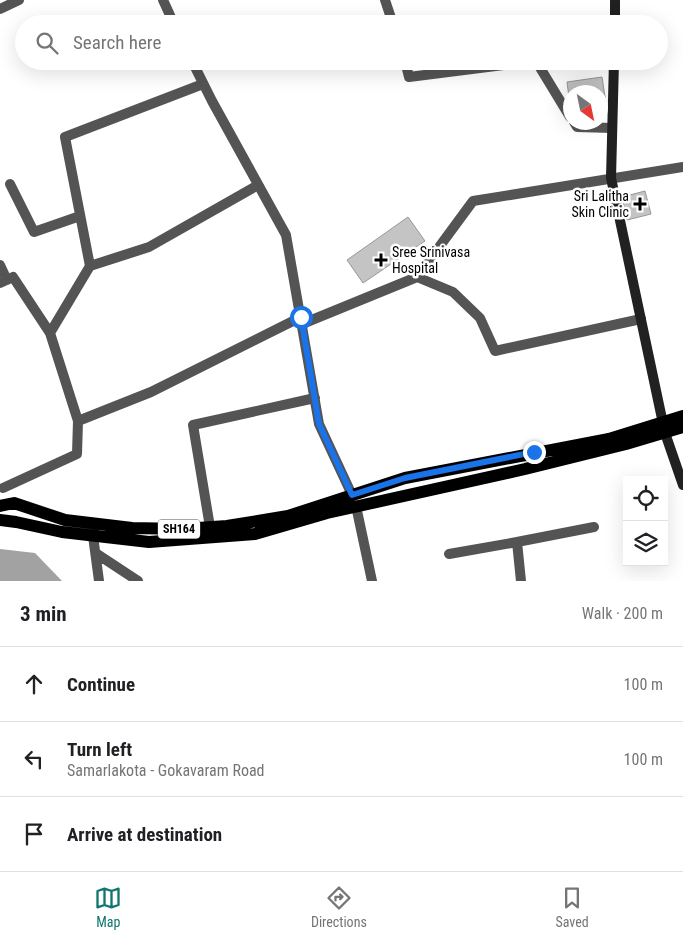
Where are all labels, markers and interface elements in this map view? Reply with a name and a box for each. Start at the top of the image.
search box [15,15,668,70]
icon: search [33,29,61,57]
text: Search here [73,31,161,54]
north arrow [563,85,608,130]
place label: Sri Lalitha Skin Clinic [571,188,629,220]
marker: Sri Lalitha Skin Clinic [633,197,647,211]
place label: Sree Srinivasa Hospital [392,244,470,276]
marker: Sree Srinivasa Hospital [374,253,388,267]
route start [290,306,313,329]
route end [523,441,546,464]
map controls [623,476,668,566]
button: locate [623,476,668,521]
road number: SH164 [158,520,200,538]
button: layers [623,521,668,566]
text: 3 min [20,602,67,626]
text: Walk · 200 m [582,604,663,623]
icon: ahead [20,670,48,698]
text: Continue [67,673,135,696]
text: 100 m [624,675,663,694]
text: Turn left [67,738,132,761]
icon: left [20,745,48,773]
text: 100 m [624,750,663,769]
text: Samarlakota - Gokavaram Road [67,761,265,780]
icon: arrive [20,820,48,848]
text: Arrive at destination [67,823,222,846]
tab: Map [94,884,122,930]
tab: Directions [311,884,367,930]
tab: Saved [555,884,589,930]

